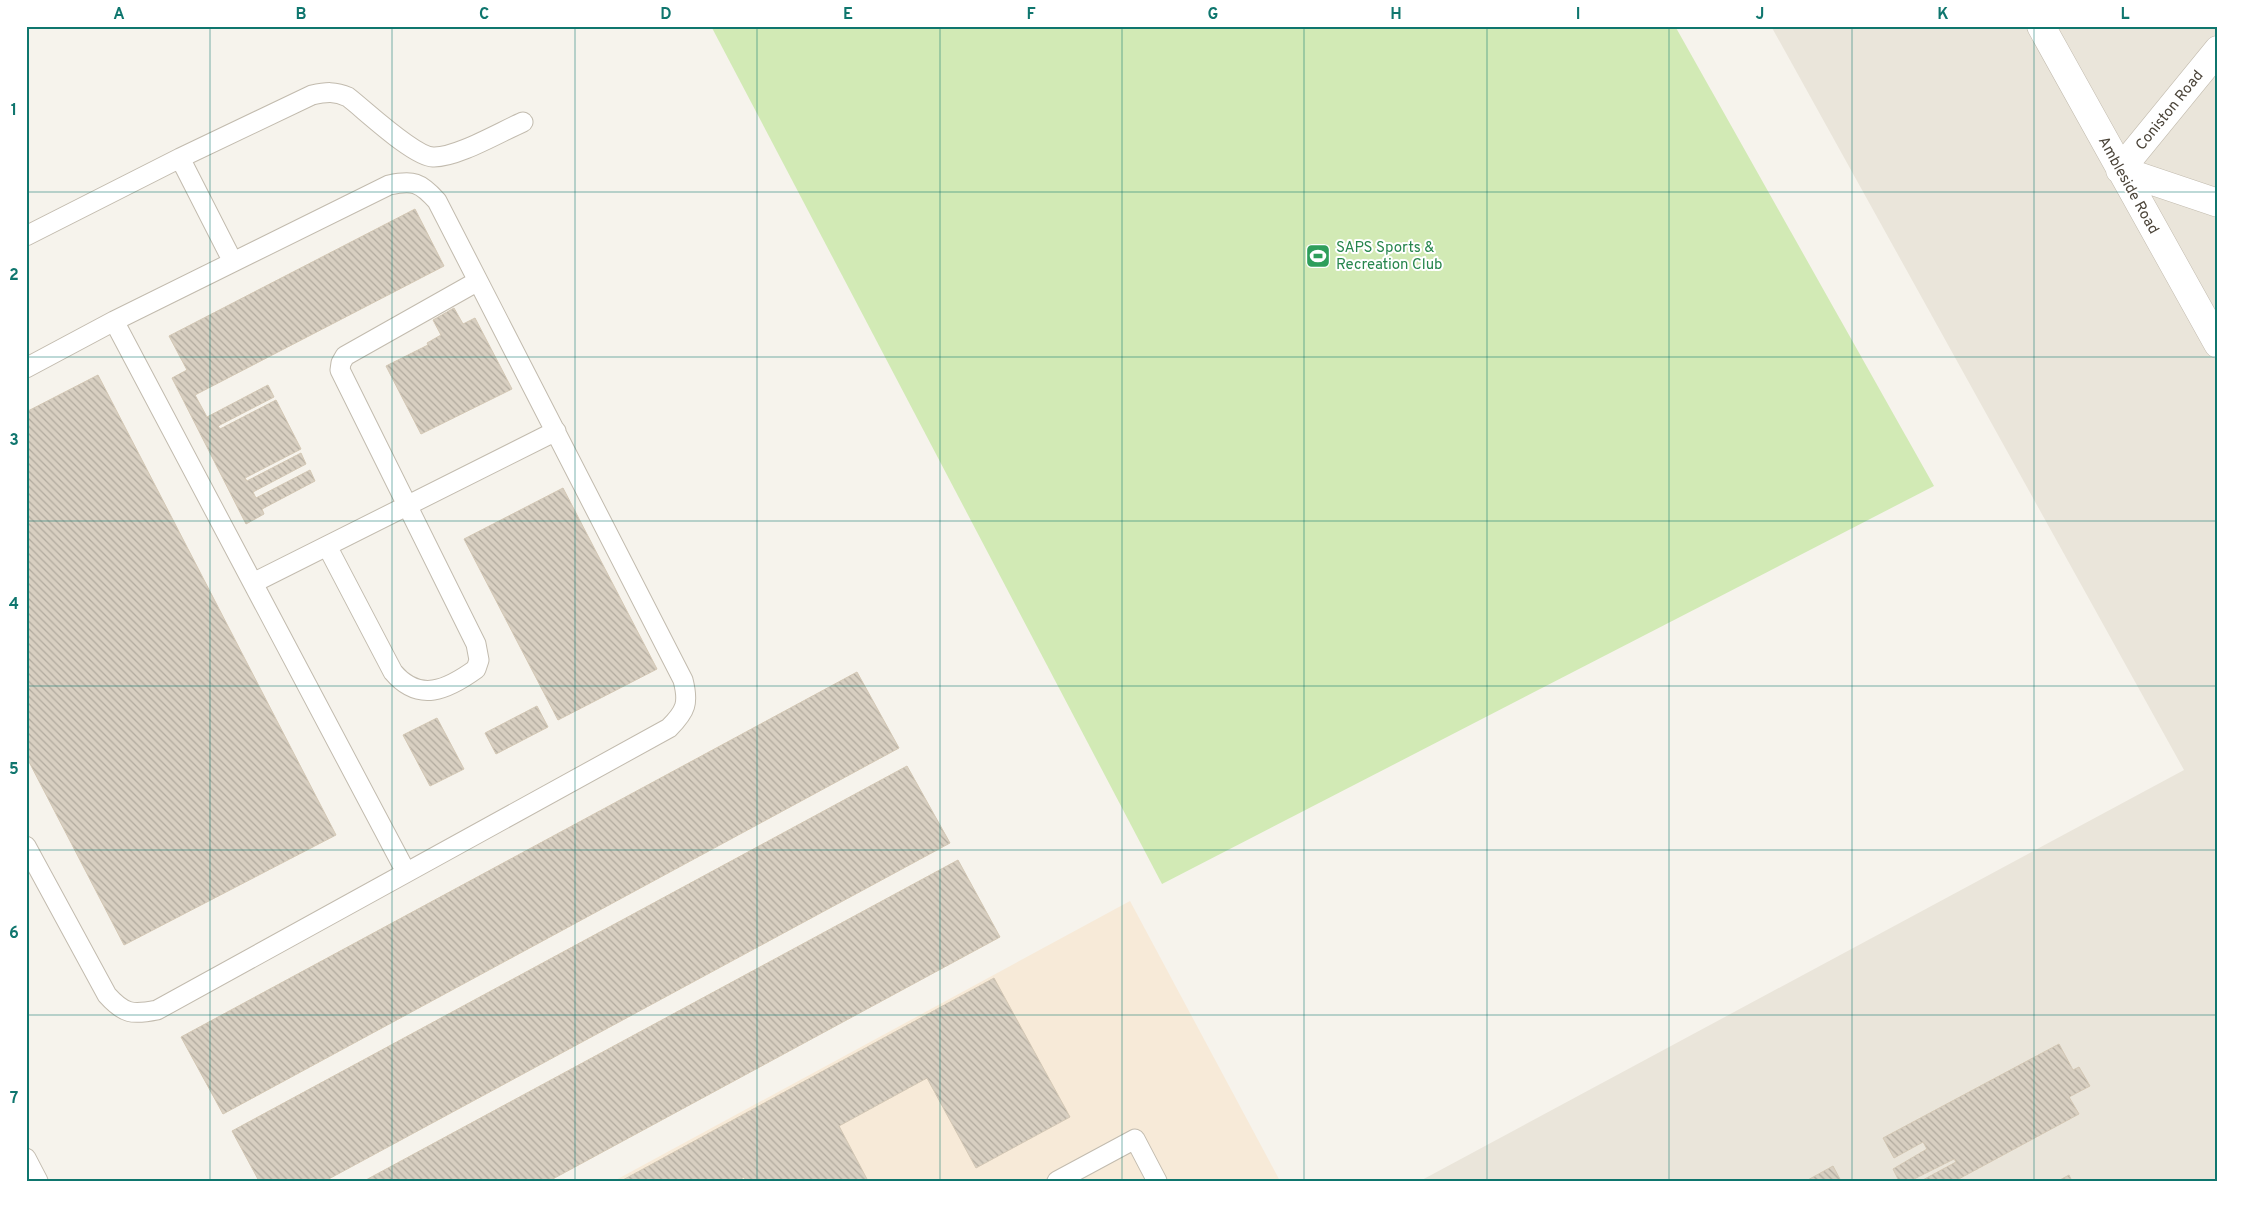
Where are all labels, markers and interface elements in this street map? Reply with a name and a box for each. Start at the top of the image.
text: A [113,5,125,25]
text: B [295,5,307,25]
text: C [479,5,489,25]
text: D [660,5,672,25]
text: E [843,5,853,25]
text: F [1026,5,1036,25]
text: G [1208,5,1218,25]
text: H [1390,5,1402,25]
text: I [1576,5,1580,25]
text: J [1756,5,1764,25]
text: K [1937,5,1949,25]
text: L [2120,5,2130,25]
street label: Coniston Road [2132,67,2208,155]
text: 1 [11,101,17,121]
street label: Ambleside Road [2093,134,2162,238]
place label: SAPS Sports & Recreation Club [1336,239,1443,275]
sports icon: SAPS Sports & Recreation Club [1305,243,1331,269]
text: 2 [9,266,19,286]
text: 3 [9,431,19,451]
text: 4 [9,595,19,615]
text: 5 [9,760,19,780]
text: 6 [9,924,19,944]
text: 7 [10,1089,18,1109]

